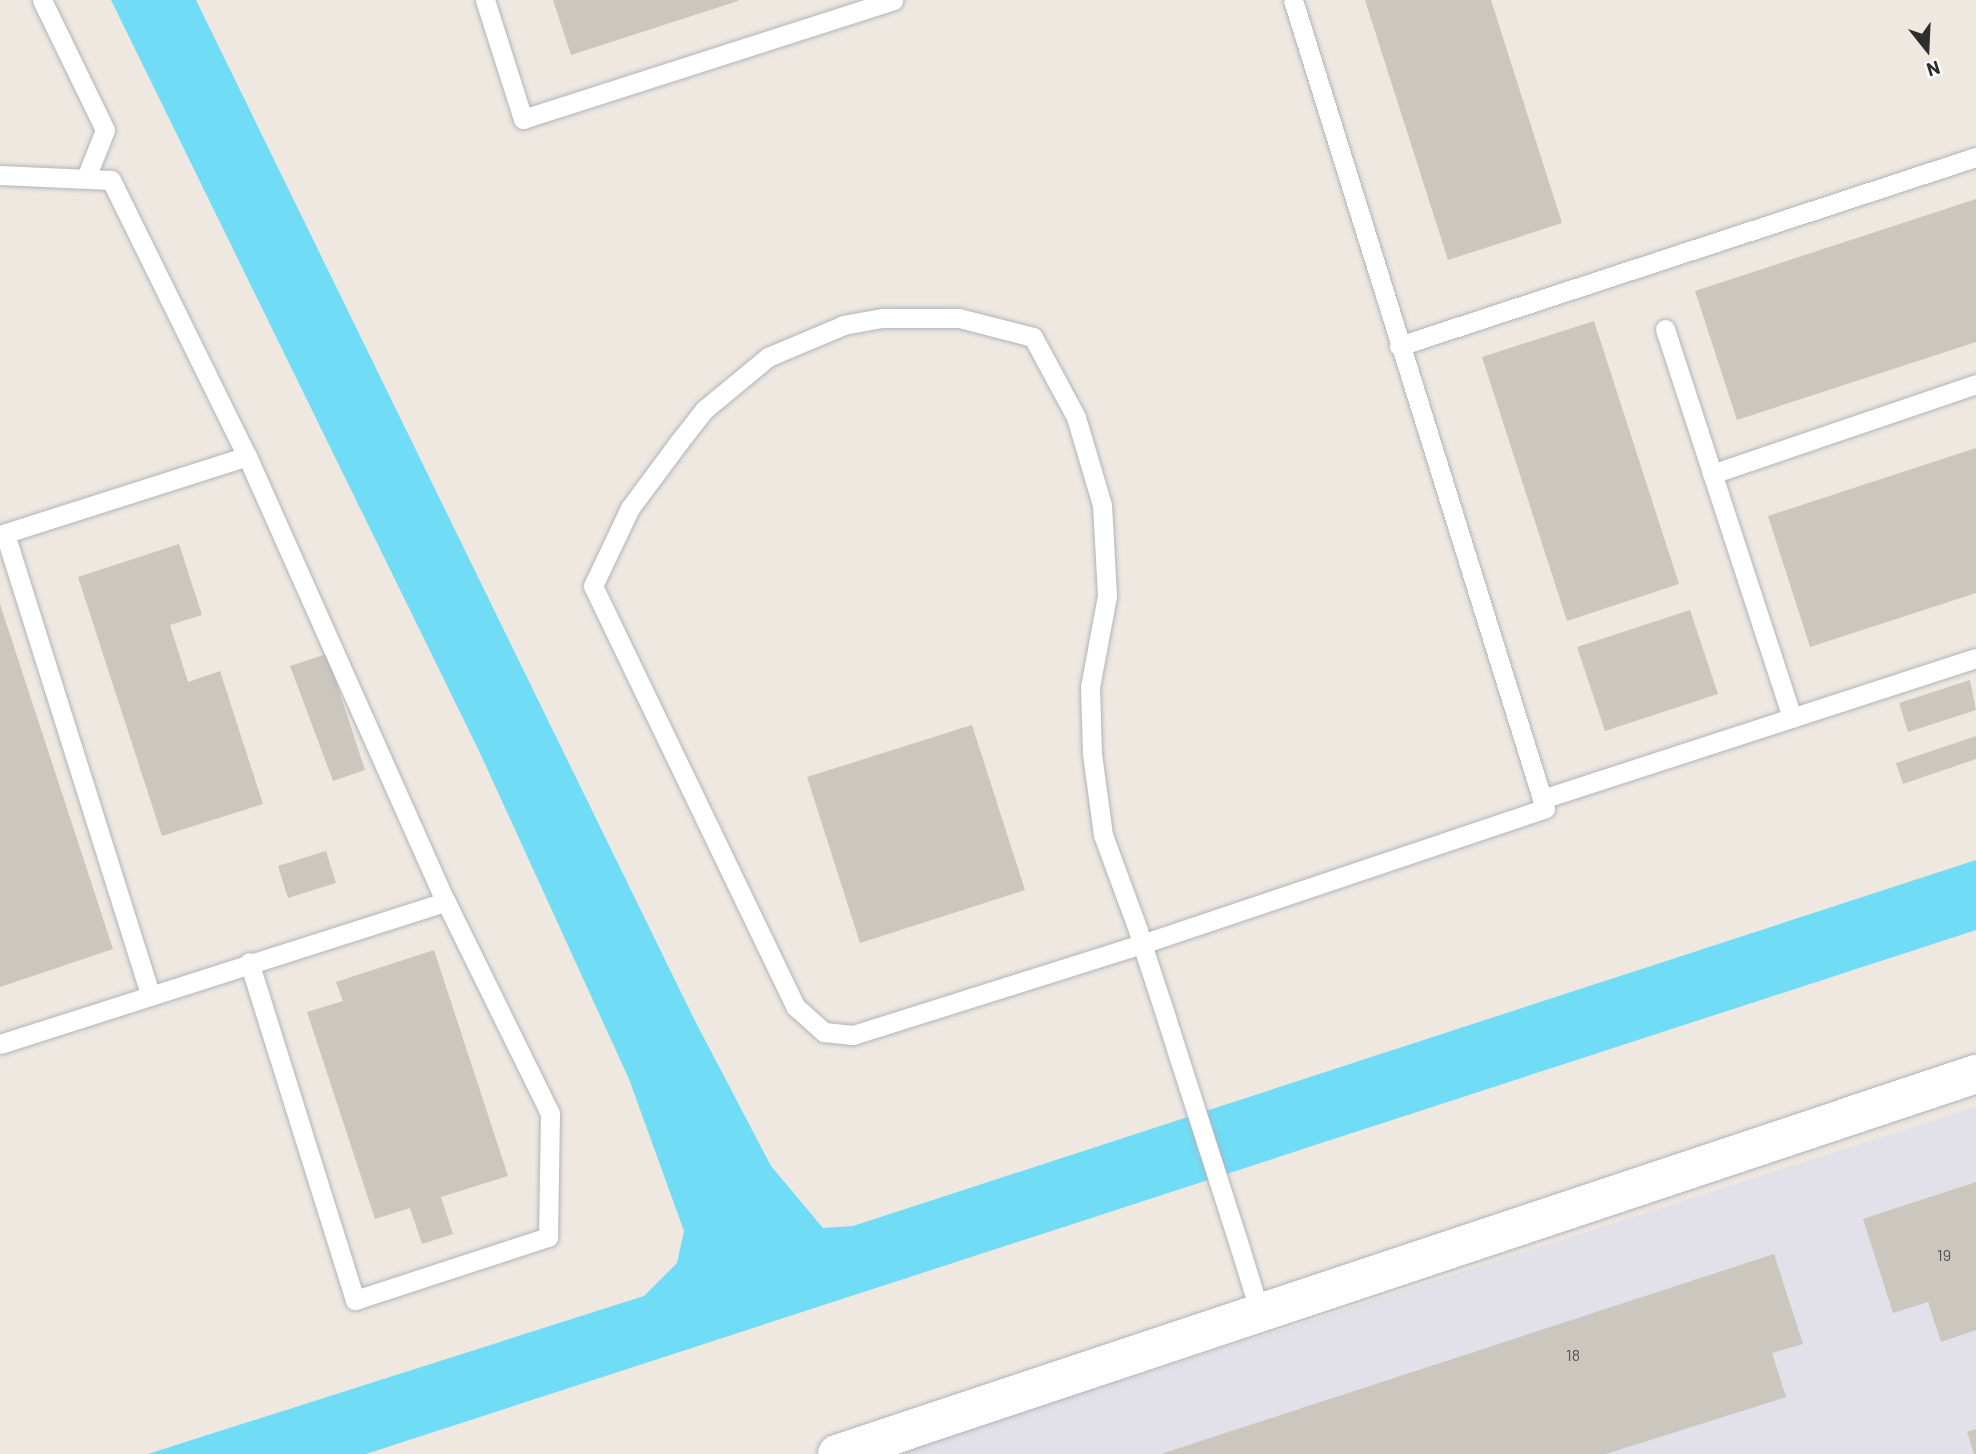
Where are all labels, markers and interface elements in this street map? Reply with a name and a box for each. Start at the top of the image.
north arrow [1892,14,1962,84]
text: N [1924,57,1943,82]
house number: 19 [1937,1245,1951,1265]
house number: 18 [1566,1345,1580,1365]

